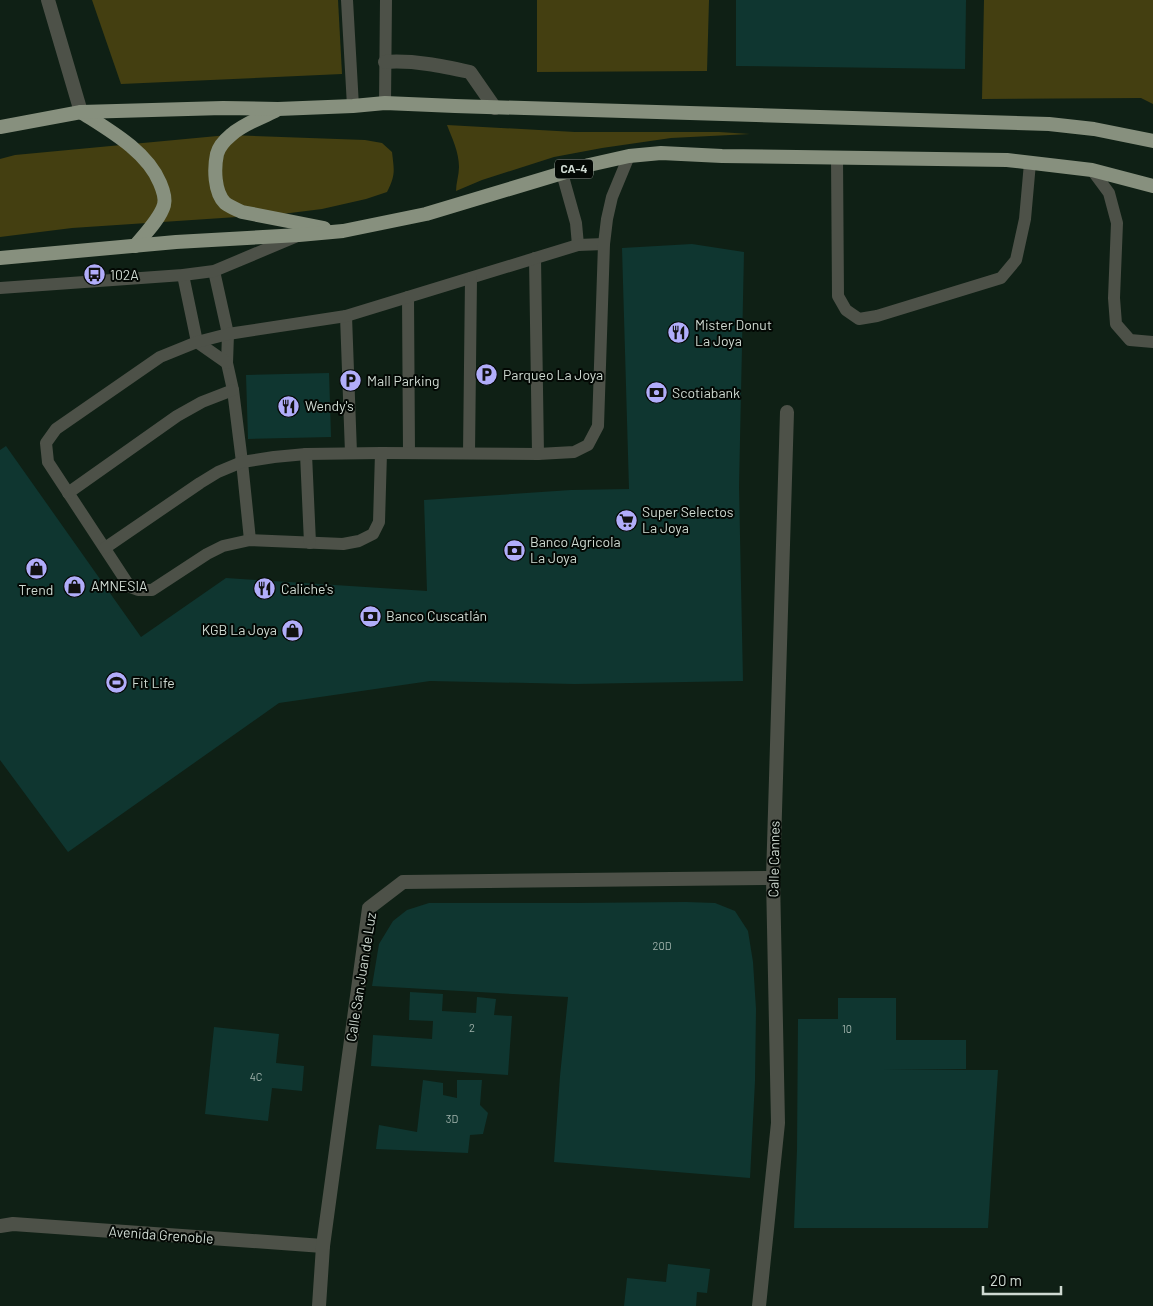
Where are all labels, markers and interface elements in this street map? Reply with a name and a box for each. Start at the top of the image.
road number: CA-4 [555,160,593,178]
bus stop icon: 102A [82,263,106,287]
place label: 102A [110,266,139,283]
place label: Mister Donut La Joya [695,316,772,349]
restaurant icon: Mister Donut La Joya [667,321,691,345]
parking icon: Parqueo La Joya [475,363,499,387]
place label: Parqueo La Joya [503,366,603,383]
parking icon: Mall Parking [339,369,363,393]
place label: Mall Parking [367,372,440,389]
bank icon: Scotiabank [644,381,668,405]
place label: Scotiabank [672,384,740,401]
restaurant icon: Wendy's [277,394,301,418]
place label: Wendy's [305,397,354,414]
place label: Super Selectos La Joya [642,503,734,536]
supermarket icon: Super Selectos La Joya [614,508,638,532]
place label: Banco Agricola La Joya [530,533,621,566]
bank icon: Banco Agricola La Joya [502,538,526,562]
shop icon: Trend [24,556,48,580]
shop icon: AMNESIA [63,574,87,598]
place label: AMNESIA [91,577,148,594]
restaurant icon: Caliche's [253,577,277,601]
place label: Caliche's [281,580,334,597]
place label: Trend [19,581,53,598]
bank icon: Banco Cuscatlán [358,604,382,628]
place label: Banco Cuscatlán [386,607,487,624]
shop icon: KGB La Joya [281,618,305,642]
place label: KGB La Joya [202,621,277,638]
sports icon: Fit Life [104,671,128,695]
place label: Fit Life [132,674,175,691]
street label: Calle Cannes [764,820,783,898]
street label: Calle San Juan de Luz [342,911,379,1043]
house number: 20D [653,939,672,952]
house number: 2 [469,1021,475,1034]
house number: 10 [842,1022,852,1035]
house number: 4C [250,1070,262,1083]
house number: 3D [446,1112,458,1125]
street label: Avenida Grenoble [108,1222,214,1247]
scale bar [983,1264,1060,1296]
text: 20 m [990,1271,1022,1289]

